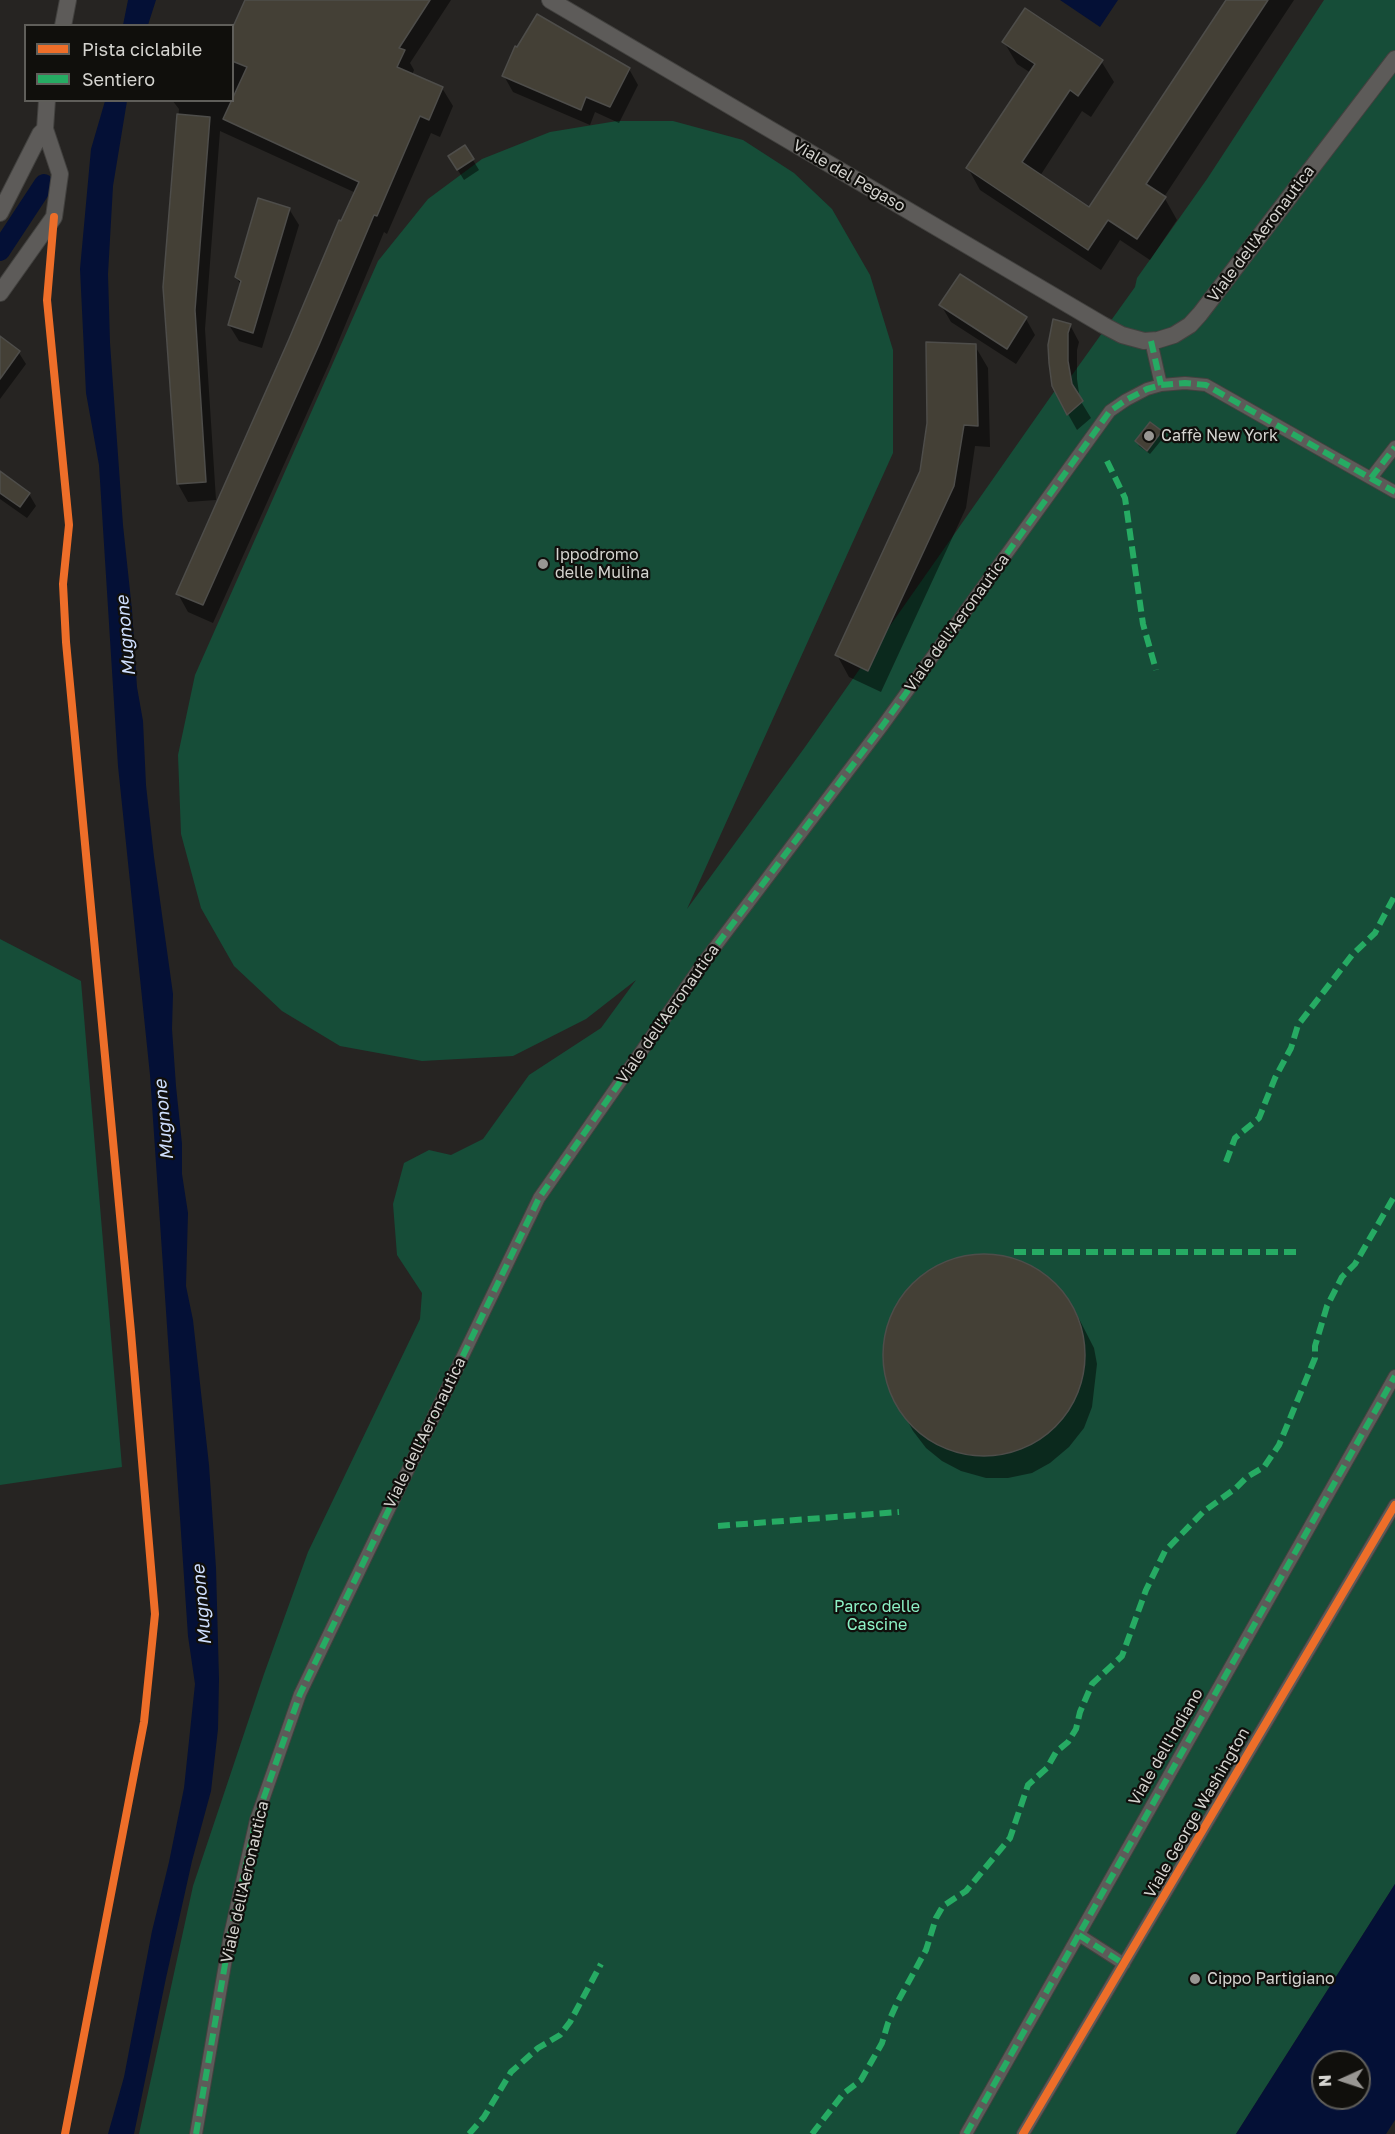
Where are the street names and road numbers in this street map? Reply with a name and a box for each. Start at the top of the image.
street label: Viale del Pegaso [789,136,909,216]
street label: Viale dell'Aeronautica [1203,162,1319,306]
street label: Viale dell'Aeronautica [901,550,1013,696]
street label: Viale dell'Aeronautica [613,941,723,1087]
street label: Viale dell'Aeronautica [380,1354,470,1512]
street label: Viale dell'Indiano [1125,1685,1207,1809]
street label: Viale George Washington [1140,1724,1254,1902]
street label: Viale dell'Aeronautica [217,1799,273,1965]

